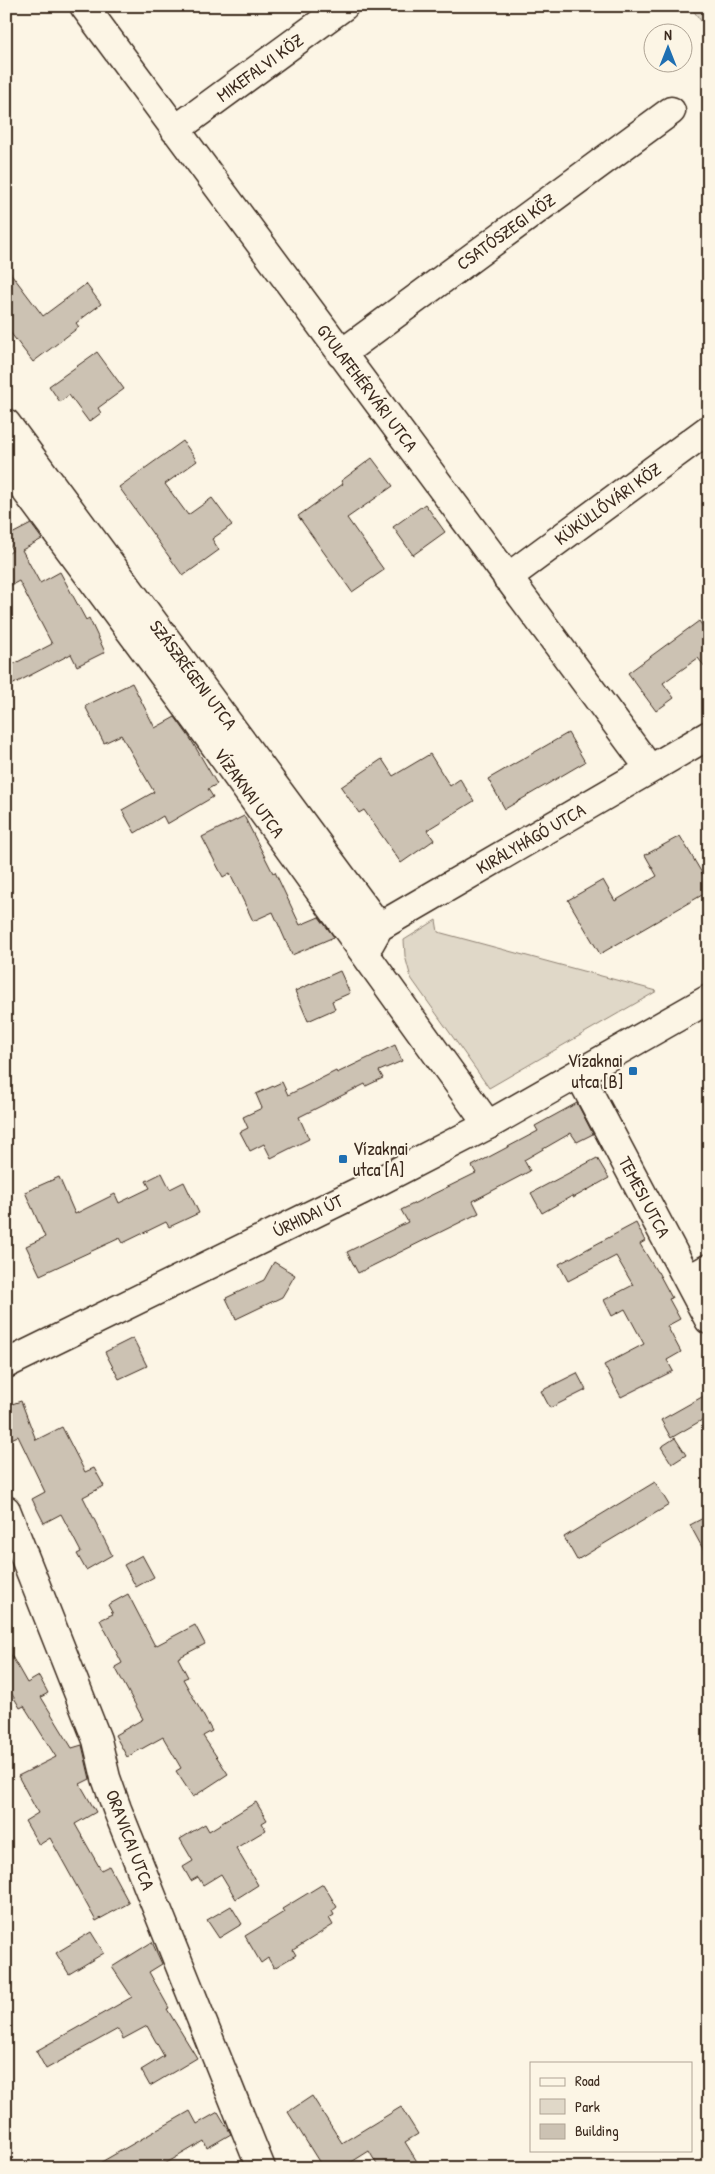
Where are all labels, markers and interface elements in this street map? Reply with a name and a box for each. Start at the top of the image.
north arrow [642,22,692,72]
text: N [664,25,672,44]
street label: MIKEFALVI KÖZ [211,28,308,108]
street label: CSATÓSZEGI KÖZ [451,187,560,276]
street label: GYULAFEHÉRVÁRI UTCA [311,319,424,457]
street label: KÜKÜLLŐVÁRI KÖZ [549,456,666,551]
street label: SZÁSZRÉGENI UTCA [144,615,243,735]
street label: VÍZAKNAI UTCA [208,743,291,843]
street label: KIRÁLYHÁGÓ UTCA [472,797,590,880]
place label: Vízaknai utca [B] [567,1048,623,1094]
marker: Vízaknai utca [B] [627,1065,639,1077]
place label: Vízaknai utca [A] [353,1136,409,1182]
street label: TEMESI UTCA [613,1152,676,1242]
marker: Vízaknai utca [A] [337,1153,349,1165]
street label: ÚRHIDAI ÚT [269,1188,347,1243]
street label: ORAVICAI UTCA [100,1786,161,1894]
legend [530,2062,692,2152]
text: Road [575,2070,600,2091]
text: Park [575,2096,600,2117]
text: Building [575,2120,619,2141]

